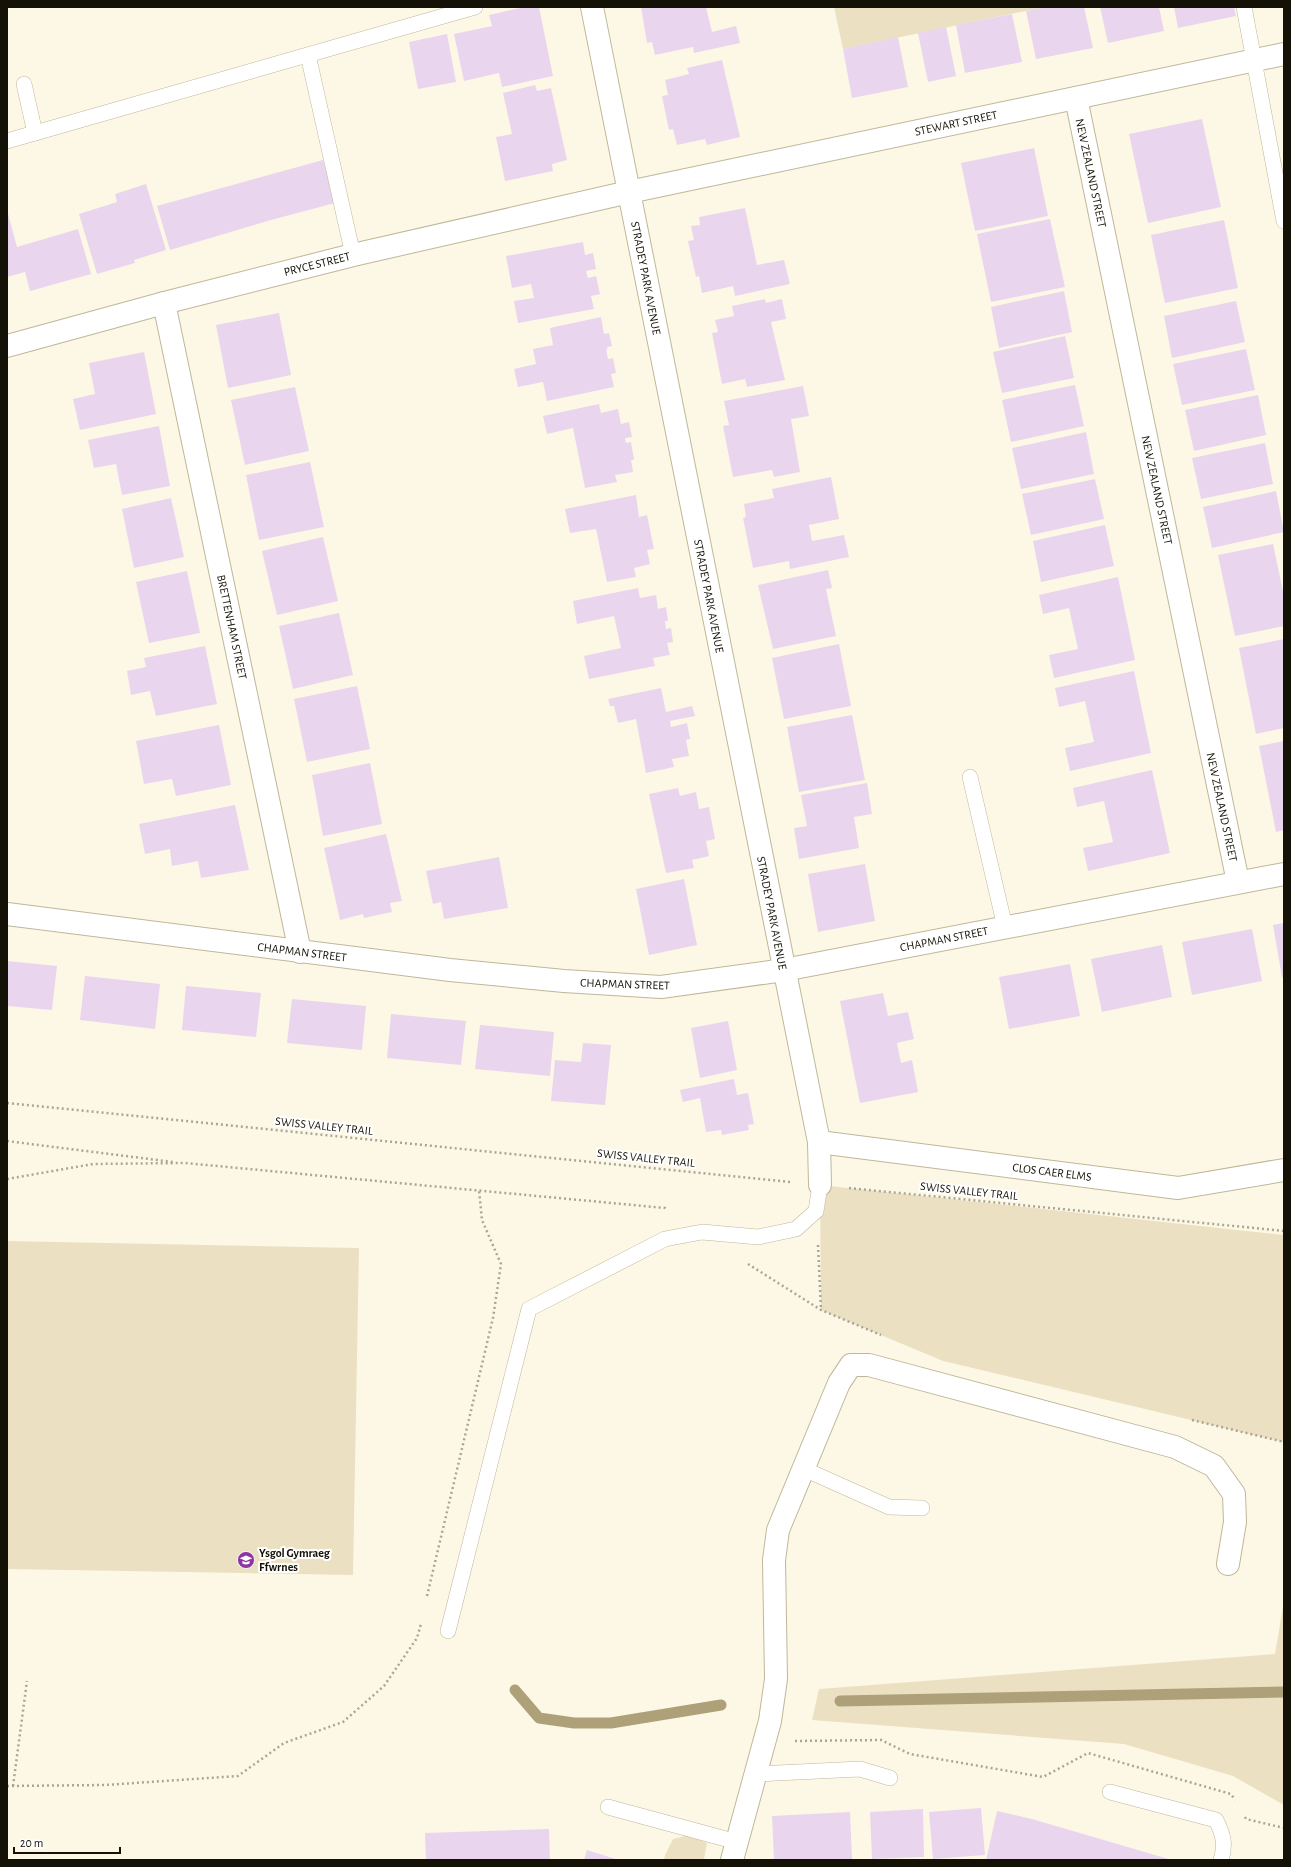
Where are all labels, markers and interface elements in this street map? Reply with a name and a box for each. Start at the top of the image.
street label: STEWART STREET [914,108,998,138]
street label: NEW ZEALAND STREET [1074,117,1108,229]
street label: STRADEY PARK AVENUE [629,220,663,336]
street label: PRYCE STREET [283,250,352,278]
street label: NEW ZEALAND STREET [1140,434,1174,546]
street label: STRADEY PARK AVENUE [692,538,726,654]
street label: BRETTENHAM STREET [215,574,249,681]
street label: NEW ZEALAND STREET [1205,751,1239,863]
street label: STRADEY PARK AVENUE [755,855,789,971]
street label: CHAPMAN STREET [899,925,989,953]
street label: CHAPMAN STREET [257,941,347,963]
street label: CHAPMAN STREET [580,976,670,992]
street label: SWISS VALLEY TRAIL [275,1115,373,1137]
street label: SWISS VALLEY TRAIL [597,1147,695,1169]
street label: CLOS CAER ELMS [1012,1161,1093,1183]
street label: SWISS VALLEY TRAIL [920,1180,1018,1202]
place label: Ysgol Gymraeg Ffwrnes [259,1547,331,1573]
school or university icon: Ysgol Gymraeg Ffwrnes [236,1550,256,1570]
scale bar [14,1829,120,1855]
text: 20 m [20,1837,43,1849]

